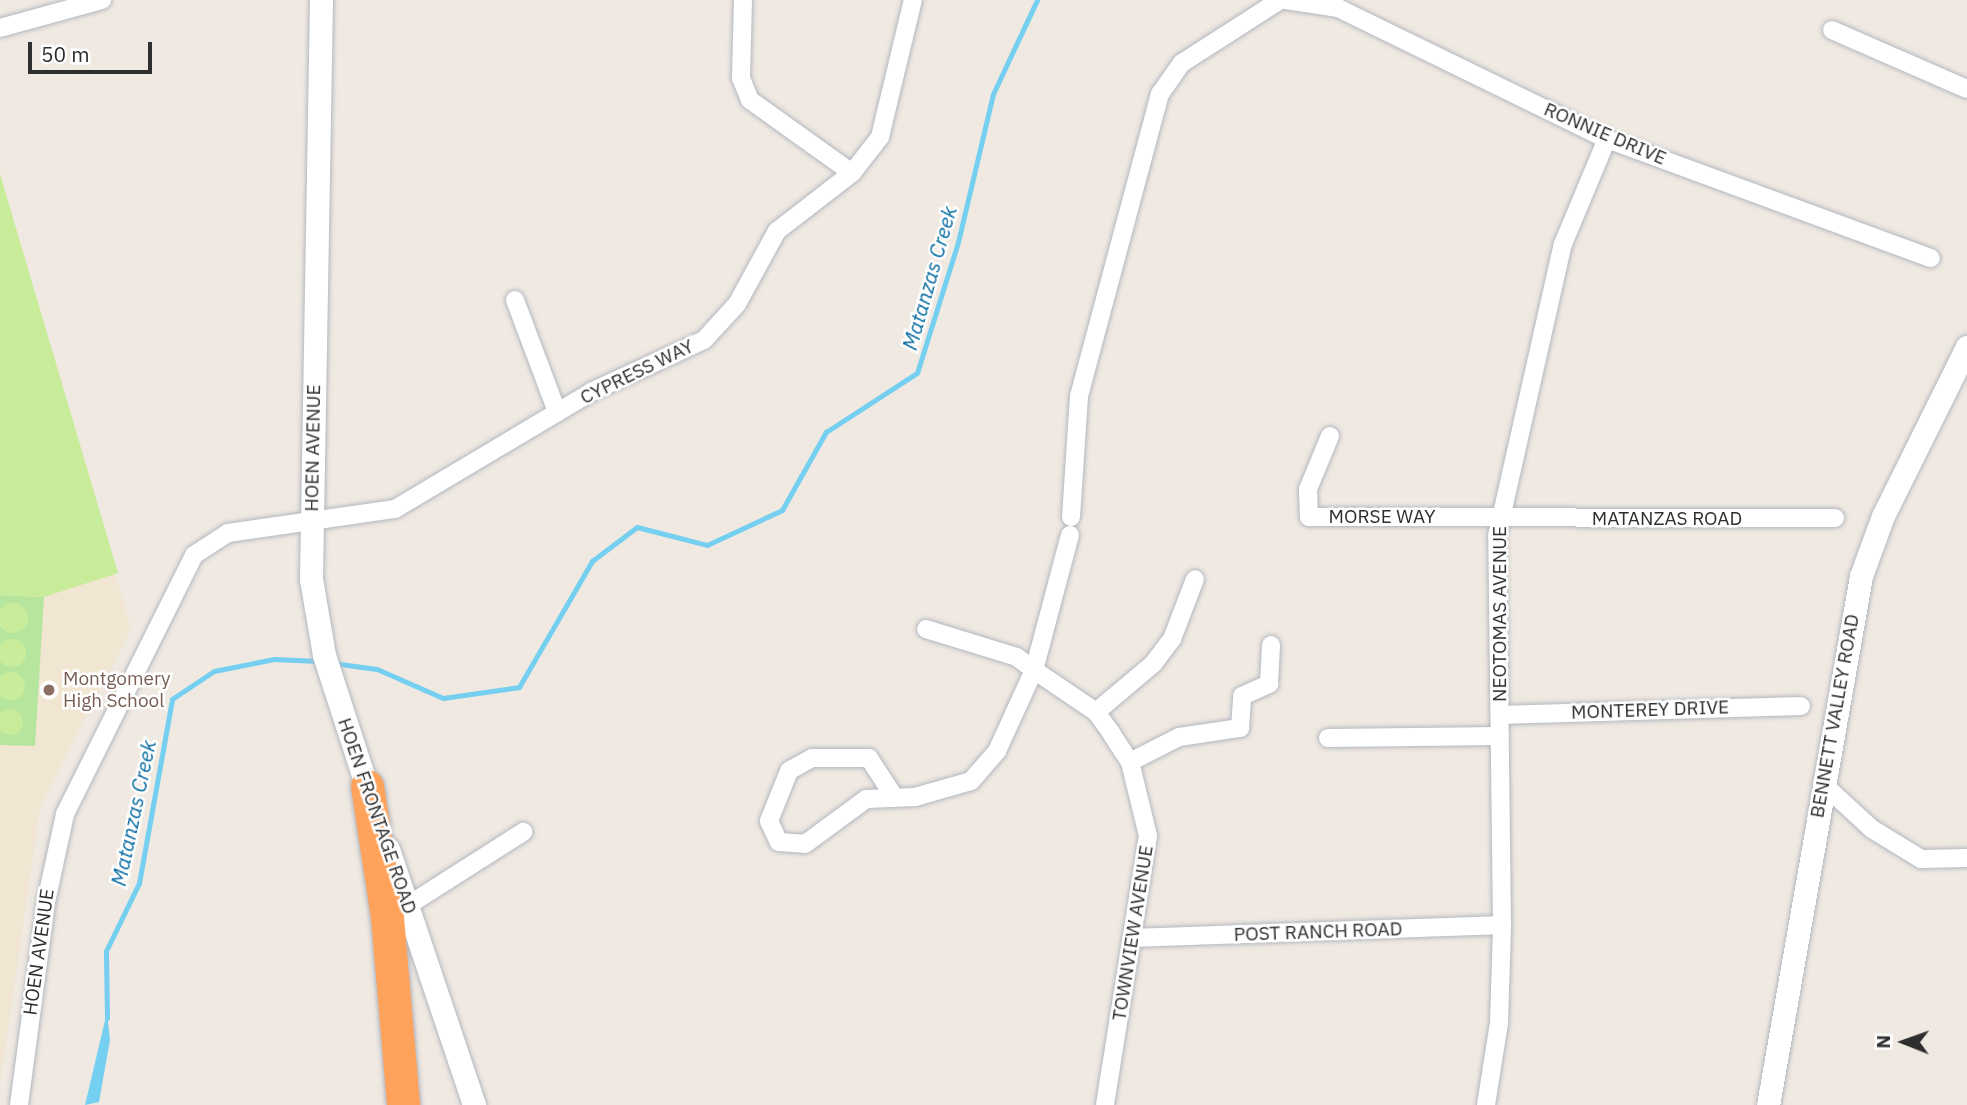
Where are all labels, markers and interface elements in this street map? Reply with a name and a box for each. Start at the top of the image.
scale bar [32,28,156,72]
text: 50 m [41,40,90,68]
street label: RONNIE DRIVE [1540,98,1670,170]
water label: Matanzas Creek [896,203,962,353]
street label: CYPRESS WAY [577,335,697,409]
street label: HOEN AVENUE [300,384,326,512]
street label: MORSE WAY [1329,506,1435,528]
street label: MATANZAS ROAD [1592,508,1742,530]
street label: NEOTOMAS AVENUE [1489,526,1511,702]
street label: BENNETT VALLEY ROAD [1806,612,1864,820]
place label: Montgomery High School [63,668,171,712]
marker: Montgomery High School [41,682,57,698]
street label: MONTEREY DRIVE [1571,696,1729,724]
street label: HOEN FRONTAGE ROAD [333,715,421,917]
water label: Matanzas Creek [105,738,161,888]
street label: TOWNVIEW AVENUE [1108,844,1158,1022]
street label: HOEN AVENUE [19,887,59,1017]
street label: POST RANCH ROAD [1233,918,1403,946]
north arrow [1869,1007,1939,1077]
text: N [1871,1035,1895,1049]

